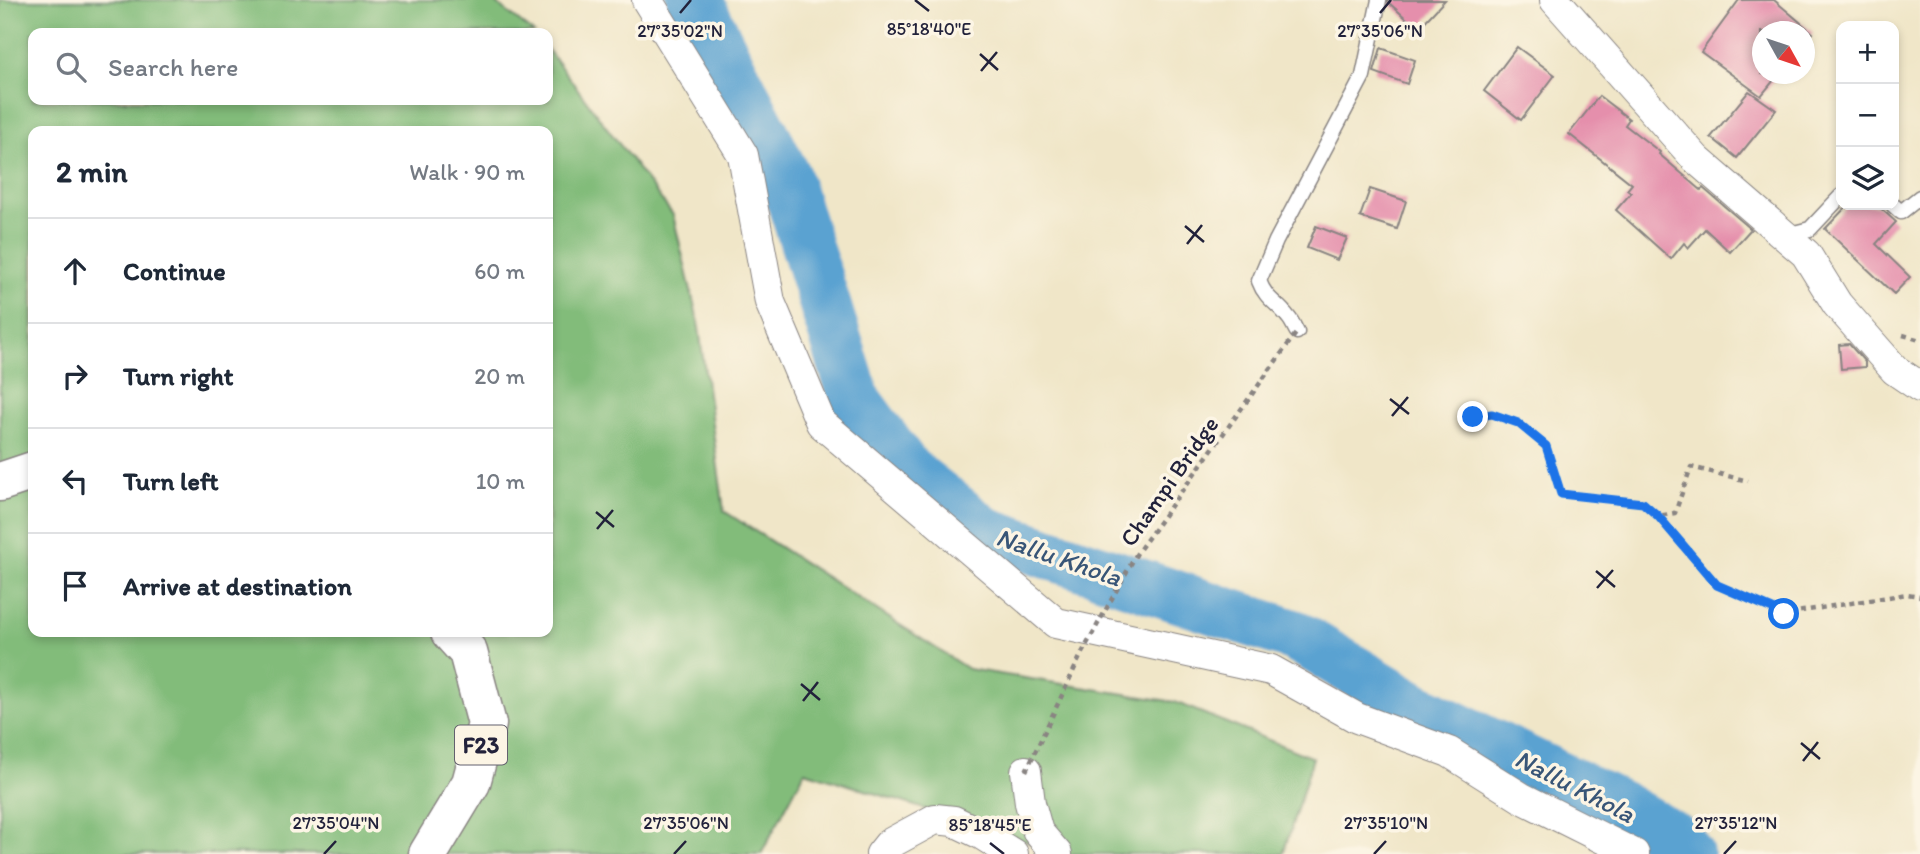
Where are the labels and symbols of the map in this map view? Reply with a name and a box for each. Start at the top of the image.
text: 85°18'40"E [887,18,971,40]
text: 27°35'02"N [637,20,723,42]
text: 27°35'06"N [1337,20,1423,42]
north arrow [1752,21,1815,84]
route end [1457,401,1488,432]
street label: Champi Bridge [1113,410,1225,552]
water label: Nallu Khola [992,521,1126,593]
route start [1768,598,1799,629]
road number: F23 [455,726,507,764]
water label: Nallu Khola [1510,742,1641,830]
text: 27°35'04"N [293,812,379,834]
text: 27°35'06"N [643,812,729,834]
text: 27°35'10"N [1344,812,1428,834]
text: 27°35'12"N [1695,812,1777,834]
text: 85°18'45"E [949,814,1032,836]

